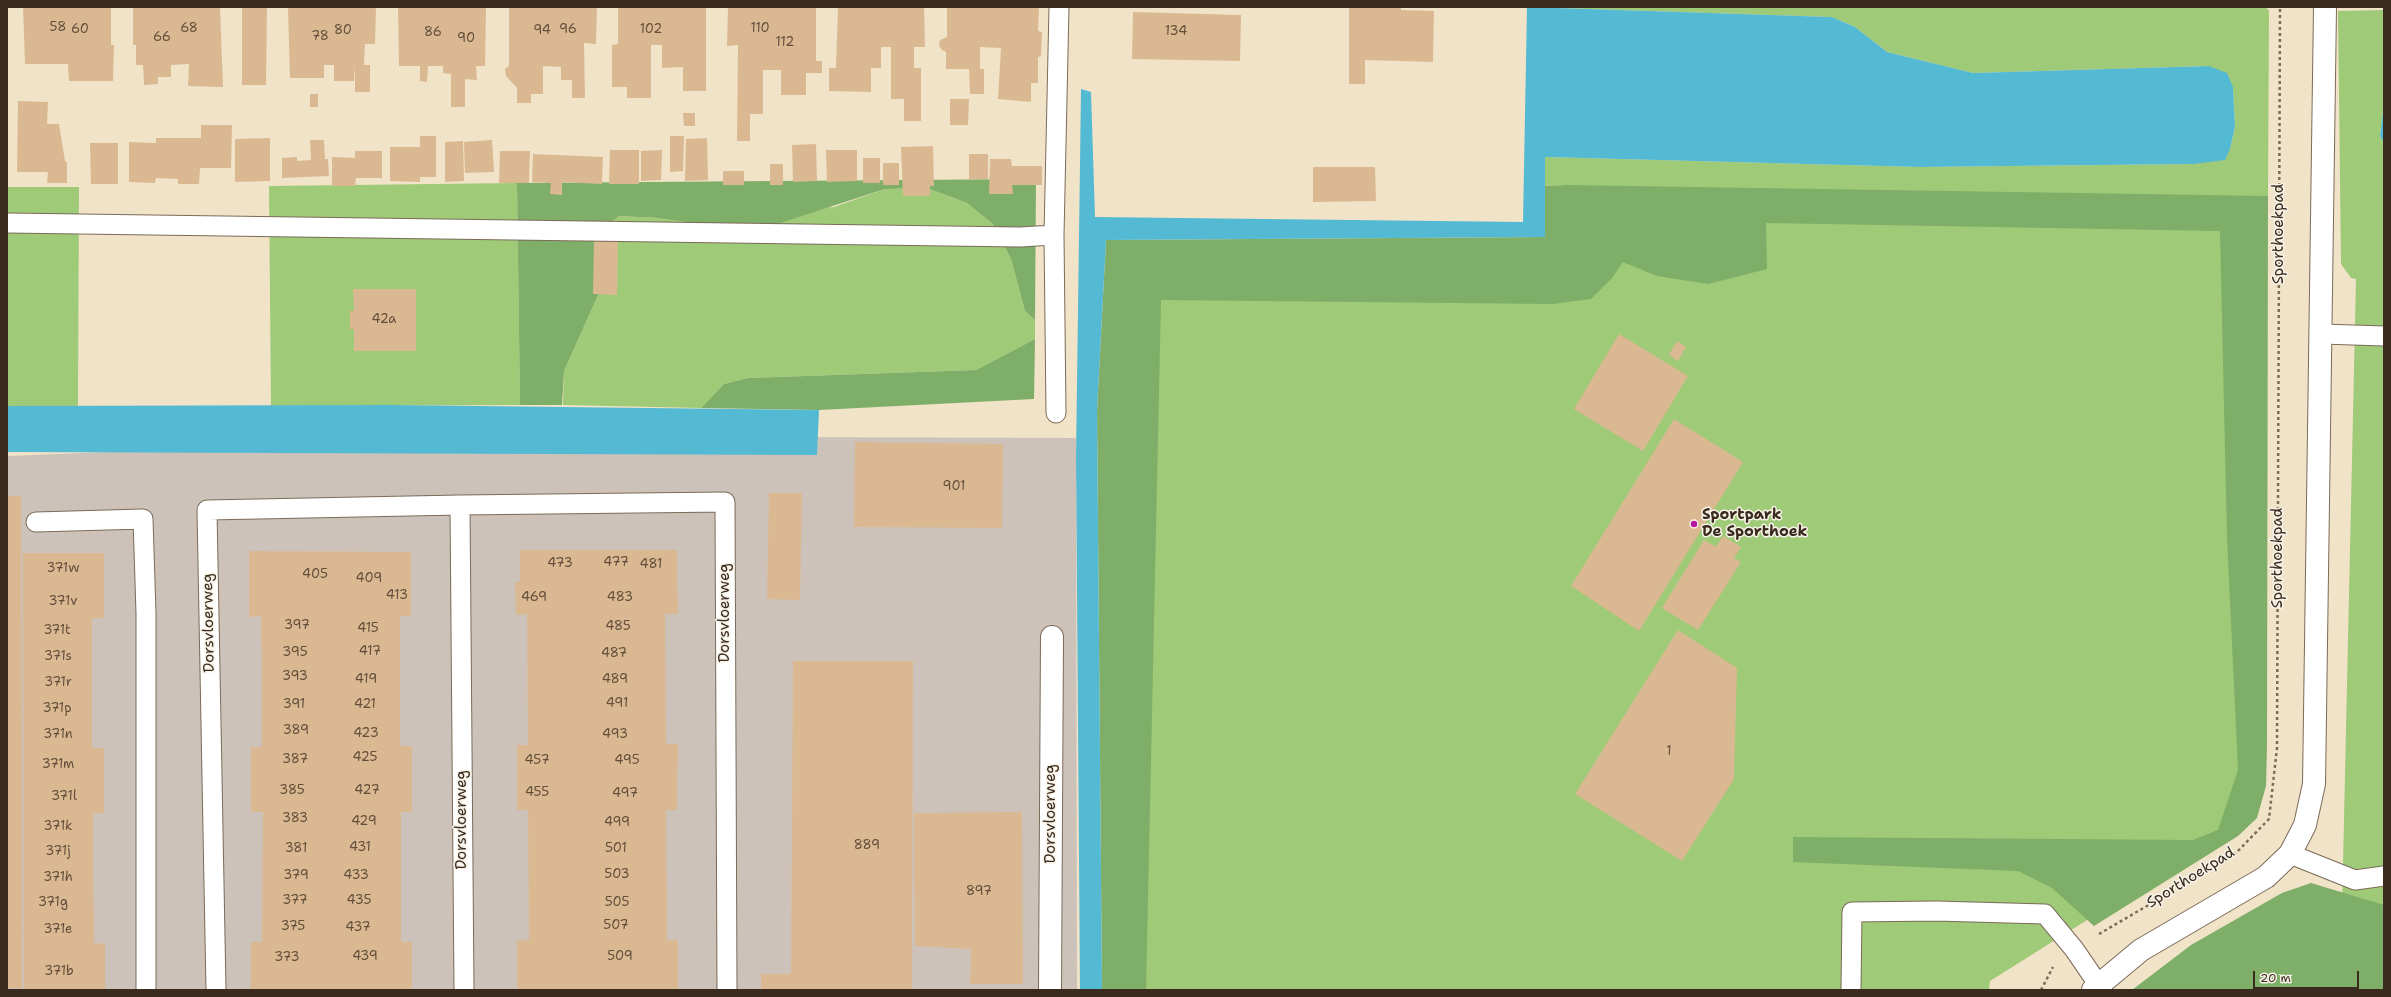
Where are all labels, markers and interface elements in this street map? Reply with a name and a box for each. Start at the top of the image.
house number: 58 [50,20,66,36]
house number: 68 [180,21,198,37]
house number: 110 [750,21,770,37]
house number: 60 [71,22,89,38]
house number: 96 [559,22,577,38]
house number: 102 [640,22,662,38]
house number: 80 [334,23,352,39]
house number: 94 [533,23,551,39]
house number: 134 [1165,24,1187,40]
house number: 86 [424,25,442,41]
house number: 78 [311,29,329,45]
house number: 66 [153,30,171,46]
house number: 90 [457,31,475,47]
house number: 112 [776,35,794,51]
street label: Sporthoekpad [2270,184,2288,284]
house number: 42a [372,312,396,328]
house number: 901 [942,479,966,495]
place label: Sportpark De Sporthoek [1702,506,1807,541]
street label: Sporthoekpad [2269,508,2287,608]
marker: Sportpark De Sporthoek [1689,519,1699,529]
house number: 477 [603,555,629,571]
house number: 473 [547,556,573,572]
house number: 481 [640,557,662,573]
house number: 371w [46,561,80,577]
street label: Dorsvloerweg [716,563,734,663]
house number: 405 [302,567,328,583]
house number: 409 [356,571,382,587]
street label: Dorsvloerweg [199,573,219,673]
house number: 413 [386,588,408,604]
house number: 469 [521,590,547,606]
house number: 483 [607,590,633,606]
house number: 371v [48,594,78,610]
house number: 397 [284,618,310,634]
house number: 485 [605,619,631,635]
house number: 415 [357,621,379,637]
house number: 371t [43,623,71,639]
house number: 417 [359,644,381,660]
house number: 395 [282,645,308,661]
house number: 487 [601,646,627,662]
house number: 371s [44,649,72,665]
house number: 393 [282,669,308,685]
house number: 419 [355,672,377,688]
house number: 489 [602,672,628,688]
house number: 371r [44,675,72,691]
house number: 491 [606,696,628,712]
house number: 391 [283,697,305,713]
house number: 421 [354,697,376,713]
house number: 371p [42,701,72,717]
house number: 389 [283,723,309,739]
house number: 423 [353,726,379,742]
house number: 371n [43,727,73,743]
house number: 493 [602,727,628,743]
house number: 1 [1666,744,1672,760]
house number: 425 [353,750,377,766]
house number: 387 [282,752,308,768]
house number: 457 [524,753,550,769]
house number: 495 [614,753,640,769]
house number: 371m [42,757,74,773]
street label: Dorsvloerweg [1042,764,1060,864]
street label: Dorsvloerweg [453,770,471,870]
house number: 385 [279,783,305,799]
house number: 427 [354,783,380,799]
house number: 455 [525,785,549,801]
house number: 497 [612,786,638,802]
house number: 371l [51,789,77,805]
house number: 383 [282,811,308,827]
house number: 429 [351,814,377,830]
house number: 499 [604,815,630,831]
house number: 371k [44,819,72,835]
house number: 889 [854,838,880,854]
house number: 431 [349,840,371,856]
house number: 381 [285,841,307,857]
house number: 501 [605,841,627,857]
house number: 371j [45,844,71,860]
street label: Sporthoekpad [2144,844,2238,912]
house number: 503 [604,867,630,883]
house number: 379 [283,868,309,884]
house number: 433 [343,868,369,884]
house number: 371h [43,870,73,886]
house number: 897 [966,884,992,900]
house number: 377 [282,893,308,909]
house number: 435 [347,893,371,909]
house number: 371g [38,895,68,911]
house number: 505 [605,895,629,911]
house number: 507 [603,918,629,934]
house number: 375 [281,919,305,935]
house number: 437 [345,920,371,936]
house number: 371e [44,922,72,938]
house number: 439 [352,949,378,965]
house number: 509 [607,949,633,965]
house number: 373 [274,950,300,966]
scale bar [2255,963,2361,989]
house number: 371b [44,964,74,980]
text: 20 m [2260,970,2291,986]

